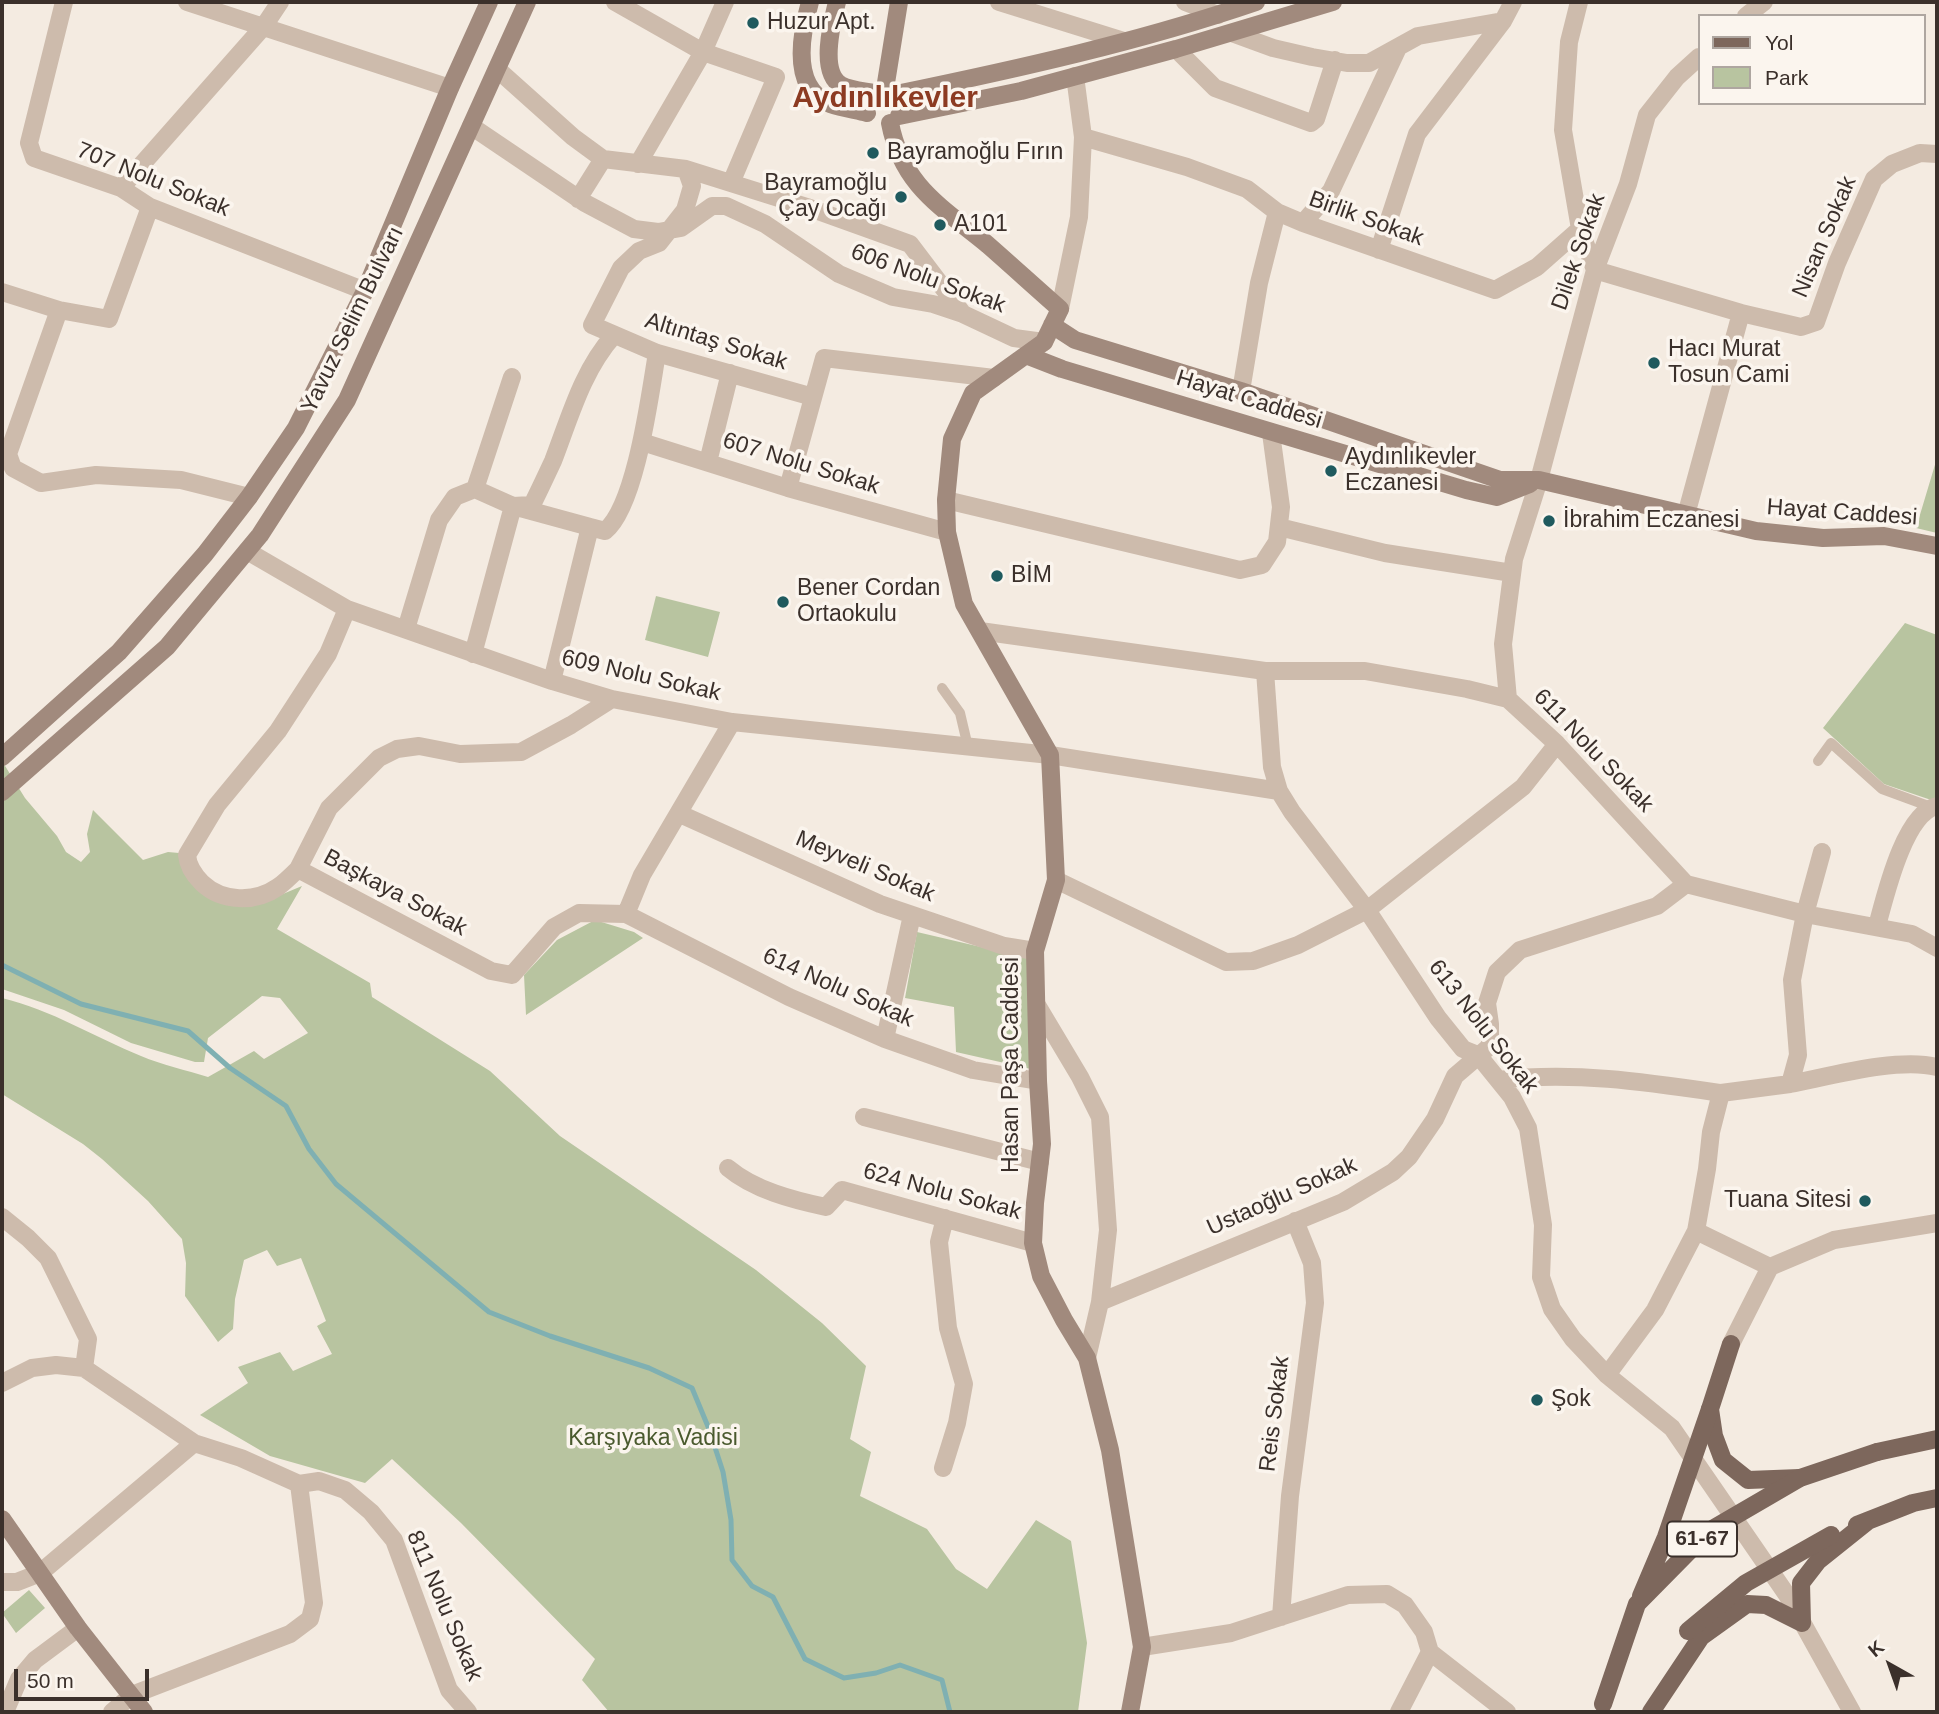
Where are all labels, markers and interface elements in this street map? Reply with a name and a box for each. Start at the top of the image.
place label: Huzur Apt. [767,9,876,37]
legend [1698,14,1925,105]
marker: Huzur Apt. [745,15,761,31]
text: Yol [1765,31,1793,54]
text: Park [1765,66,1808,89]
district label: Aydınlıkevler [792,81,978,117]
street label: 707 Nolu Sokak [73,137,233,223]
place label: Bayramoğlu Fırın [887,139,1063,167]
marker: Bayramoğlu Fırın [865,145,881,161]
place label: Bayramoğlu Çay Ocağı [764,170,887,224]
street label: Nisan Sokak [1787,172,1863,302]
street label: Birlik Sokak [1305,185,1427,253]
marker: Bayramoğlu Çay Ocağı [893,189,909,205]
street label: Dilek Sokak [1546,190,1612,314]
place label: A101 [954,211,1008,239]
marker: A101 [932,217,948,233]
street label: Yavuz Selim Bulvarı [296,222,410,418]
street label: 606 Nolu Sokak [847,238,1009,320]
street label: Altıntaş Sokak [642,307,790,377]
place label: Hacı Murat Tosun Cami [1668,336,1789,390]
marker: Hacı Murat Tosun Cami [1646,355,1662,371]
street label: Hayat Caddesi [1173,365,1325,435]
street label: 607 Nolu Sokak [719,427,883,501]
place label: Aydınlıkevler Eczanesi [1345,444,1476,498]
marker: Aydınlıkevler Eczanesi [1323,463,1339,479]
street label: Hayat Caddesi [1766,494,1918,532]
place label: İbrahim Eczanesi [1563,507,1739,535]
marker: İbrahim Eczanesi [1541,513,1557,529]
place label: BİM [1011,562,1052,590]
marker: BİM [989,568,1005,584]
place label: Bener Cordan Ortaokulu [797,575,940,629]
marker: Bener Cordan Ortaokulu [775,594,791,610]
street label: 609 Nolu Sokak [559,644,723,708]
street label: 611 Nolu Sokak [1527,684,1659,818]
street label: Meyveli Sokak [791,825,939,909]
street label: Başkaya Sokak [319,844,471,942]
street label: 614 Nolu Sokak [758,942,918,1034]
street label: 613 Nolu Sokak [1422,955,1544,1099]
street label: Hasan Paşa Caddesi [998,957,1026,1173]
street label: Ustaoğlu Sokak [1203,1152,1361,1242]
street label: 624 Nolu Sokak [860,1158,1024,1226]
place label: Tuana Sitesi [1724,1187,1851,1215]
marker: Tuana Sitesi [1857,1193,1873,1209]
street label: Reis Sokak [1254,1355,1296,1473]
place label: Şok [1551,1386,1591,1414]
marker: Şok [1529,1392,1545,1408]
park label: Karşıyaka Vadisi [568,1425,738,1453]
road number: 61-67 [1667,1522,1737,1556]
street label: 811 Nolu Sokak [400,1527,488,1685]
north arrow [1855,1630,1925,1700]
text: K [1864,1636,1888,1661]
scale bar [18,1654,152,1698]
text: 50 m [27,1669,74,1692]

